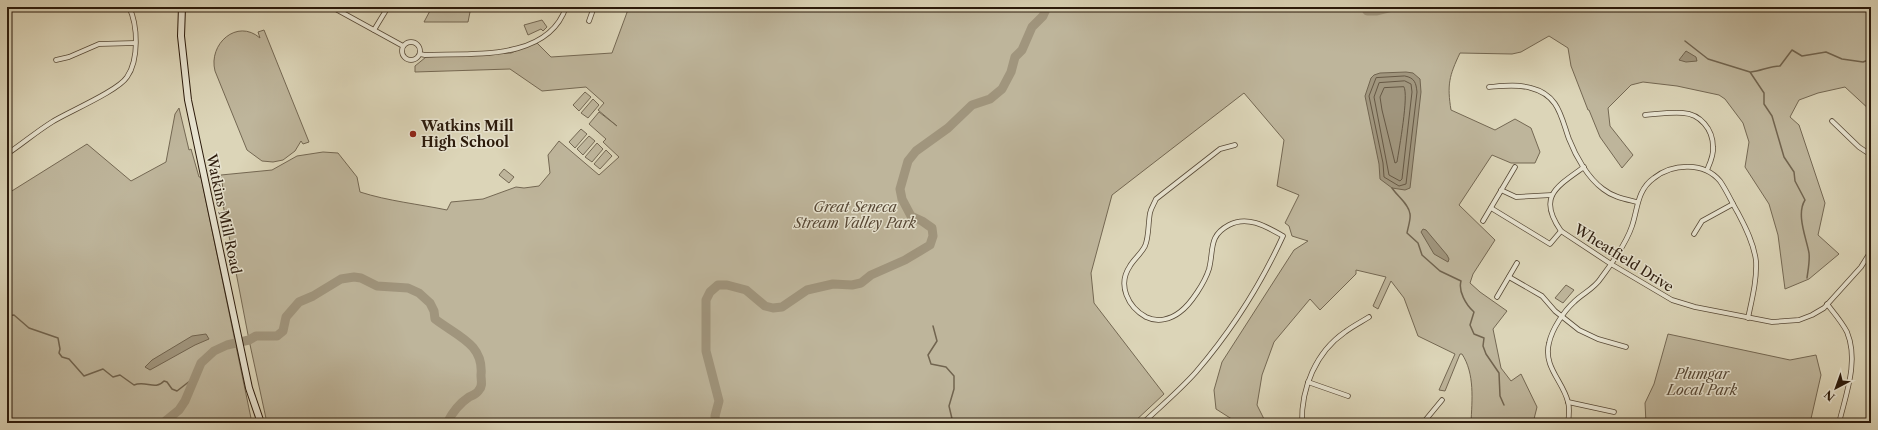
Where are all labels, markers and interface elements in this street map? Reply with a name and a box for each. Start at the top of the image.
place label: Watkins Mill High School [420,117,514,151]
marker: Watkins Mill High School [408,129,418,139]
street label: Watkins Mill Road [202,151,246,276]
park label: Great Seneca Stream Valley Park [793,198,917,232]
street label: Wheatfield Drive [1570,220,1677,296]
park label: Plumgar Local Park [1666,365,1738,399]
north arrow [1816,368,1856,408]
text: N [1821,387,1838,404]

